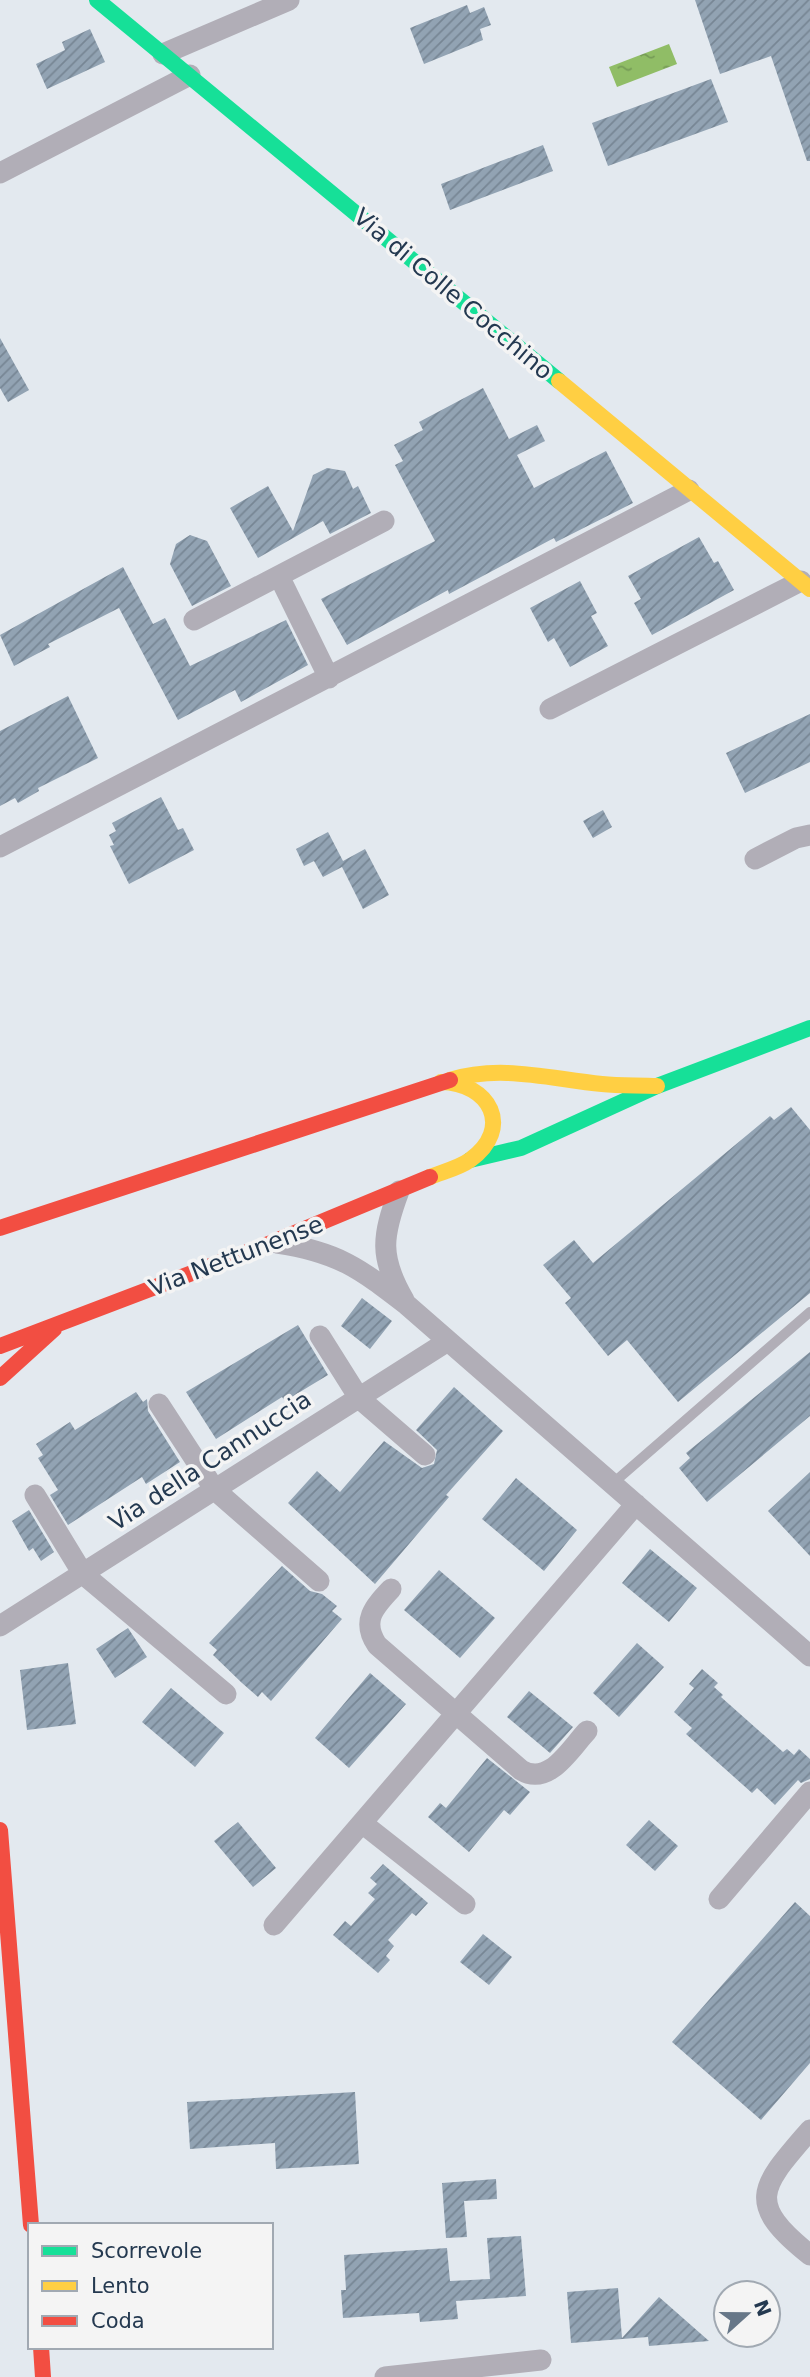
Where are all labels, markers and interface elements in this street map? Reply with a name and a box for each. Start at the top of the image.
street label: Via di Colle Cocchino [348,203,558,385]
street label: Via Nettunense [145,1210,327,1302]
street label: Via della Cannuccia [104,1385,316,1537]
legend [28,2223,273,2349]
text: Scorrevole [91,2239,202,2263]
text: Lento [91,2274,150,2298]
north arrow [712,2279,782,2349]
text: N [750,2297,776,2319]
text: Coda [91,2309,145,2333]

